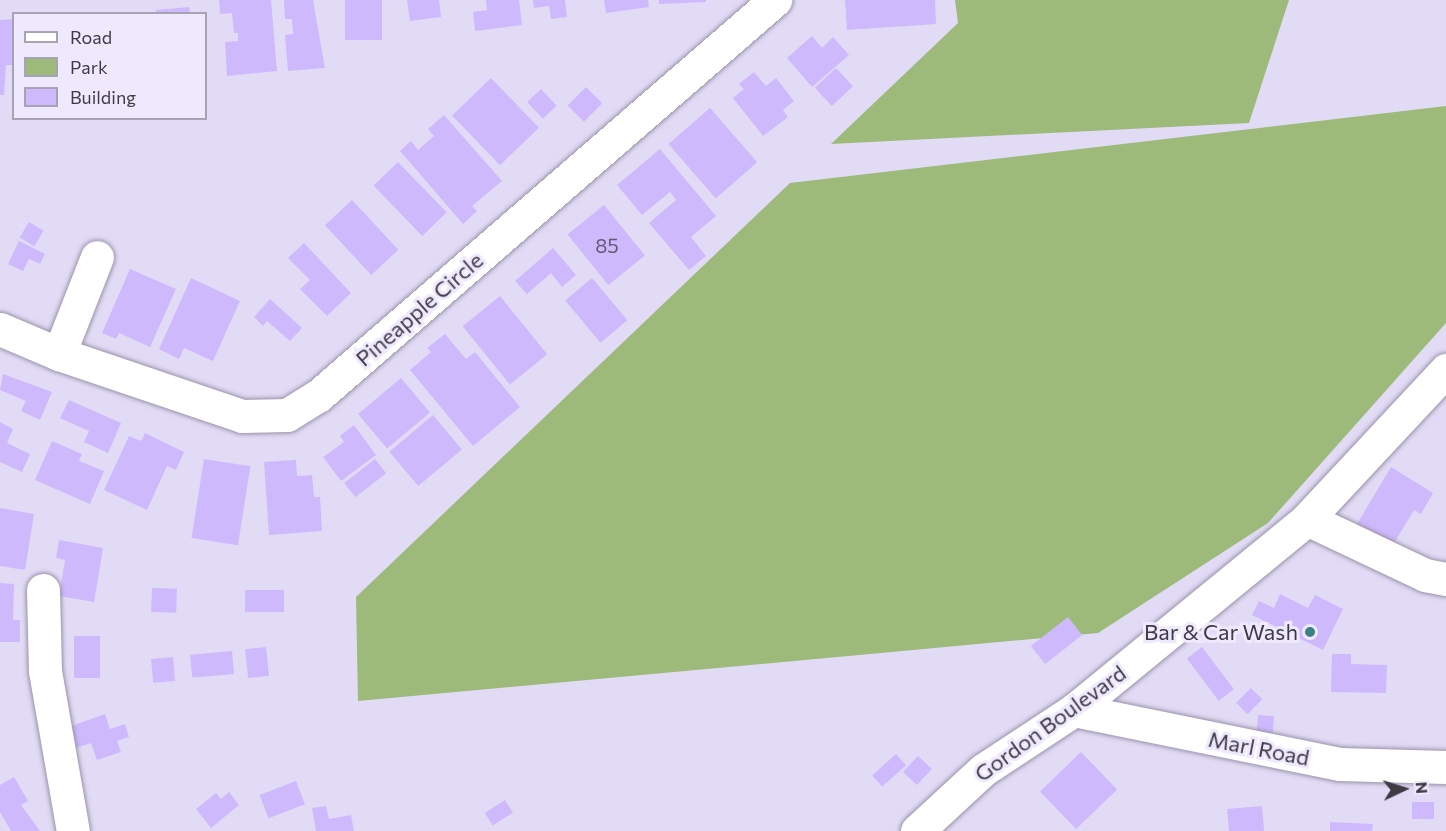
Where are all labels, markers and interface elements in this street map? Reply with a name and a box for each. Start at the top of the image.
legend [12,12,207,120]
text: Road [70,26,112,48]
text: Park [70,56,108,78]
text: Building [70,86,136,108]
house number: 85 [595,233,619,257]
street label: Pineapple Circle [350,247,488,371]
place label: Bar & Car Wash [1144,619,1298,645]
marker: Bar & Car Wash [1303,625,1317,639]
street label: Gordon Boulevard [969,659,1131,787]
street label: Marl Road [1206,725,1312,771]
north arrow [1374,759,1434,819]
text: N [1413,781,1432,794]

